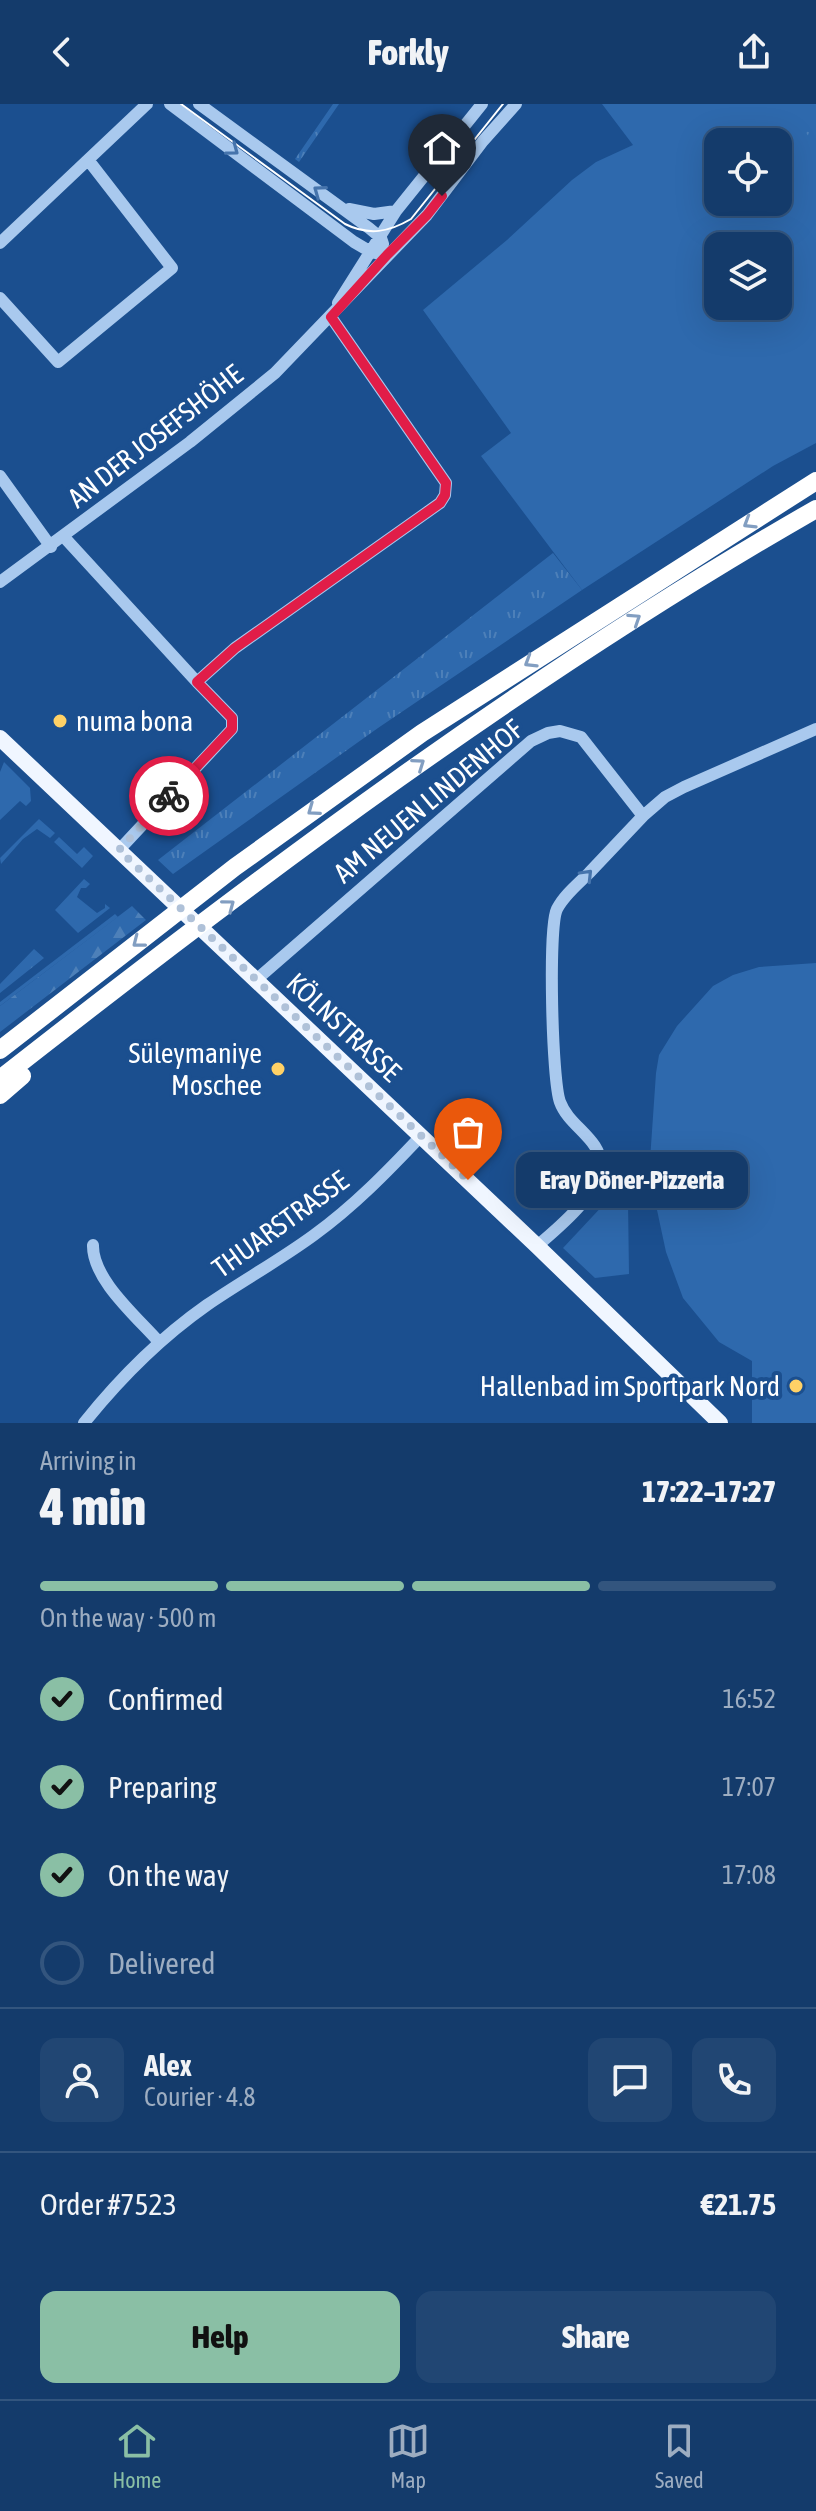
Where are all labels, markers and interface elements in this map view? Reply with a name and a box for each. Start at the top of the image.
icon: back [40,30,84,74]
icon: share [732,30,776,74]
text: Forkly [367,31,449,73]
pin [408,114,476,196]
icon: home [420,126,464,170]
map controls [704,128,792,320]
button: locate [704,128,792,216]
one-way arrow [224,141,239,155]
one-way arrow [313,186,328,200]
button: layers [704,232,792,320]
street label: AN DER JOSEFSHÖHE [61,358,249,514]
one-way arrow [744,513,758,528]
one-way arrow [626,613,641,628]
one-way arrow [524,652,539,667]
place label: numa bona [76,705,193,737]
marker: numa bona [51,712,69,730]
street label: AM NEUEN LINDENHOF [327,713,529,889]
courier [129,756,209,836]
one-way arrow [411,759,425,774]
icon: bike [147,774,191,818]
one-way arrow [307,801,321,815]
one-way arrow [578,870,592,884]
one-way arrow [220,900,235,914]
one-way arrow [133,932,147,946]
street label: KÖLNSTRASSE [280,966,408,1088]
place label: Süleymaniye Moschee [128,1037,262,1101]
marker: Süleymaniye Moschee [269,1060,287,1078]
pin [434,1098,502,1180]
icon: bag [446,1110,490,1154]
callout: Eray Döner-Pizzeria [516,1152,748,1208]
street label: THUARSTRASSE [206,1164,354,1284]
text: Eray Döner-Pizzeria [540,1165,724,1195]
place label: Hallenbad im Sportpark Nord [480,1370,780,1402]
marker: Hallenbad im Sportpark Nord [787,1377,805,1395]
text: Arriving in [40,1446,137,1476]
text: 17:22–17:27 [642,1474,776,1508]
text: 4 min [40,1476,146,1536]
text: On the way · 500 m [40,1603,217,1633]
icon: check [40,1677,84,1721]
text: Confirmed [108,1682,223,1716]
text: 16:52 [722,1684,776,1714]
icon: check [40,1765,84,1809]
text: Preparing [108,1770,217,1804]
text: 17:07 [722,1772,776,1802]
icon: check [40,1853,84,1897]
text: On the way [108,1858,229,1892]
text: 17:08 [722,1860,776,1890]
text: Delivered [108,1946,216,1980]
button: person [40,2038,124,2122]
button: chat [588,2038,672,2122]
button: phone [692,2038,776,2122]
text: Alex [144,2048,192,2082]
text: Courier · 4.8 [144,2082,255,2112]
text: Order #7523 [40,2187,177,2221]
text: €21.75 [701,2187,776,2221]
button: Help [40,2291,400,2383]
button: Share [416,2291,776,2383]
tab: Home [112,2419,161,2493]
tab: Map [386,2419,430,2493]
tab: Saved [655,2419,704,2493]

